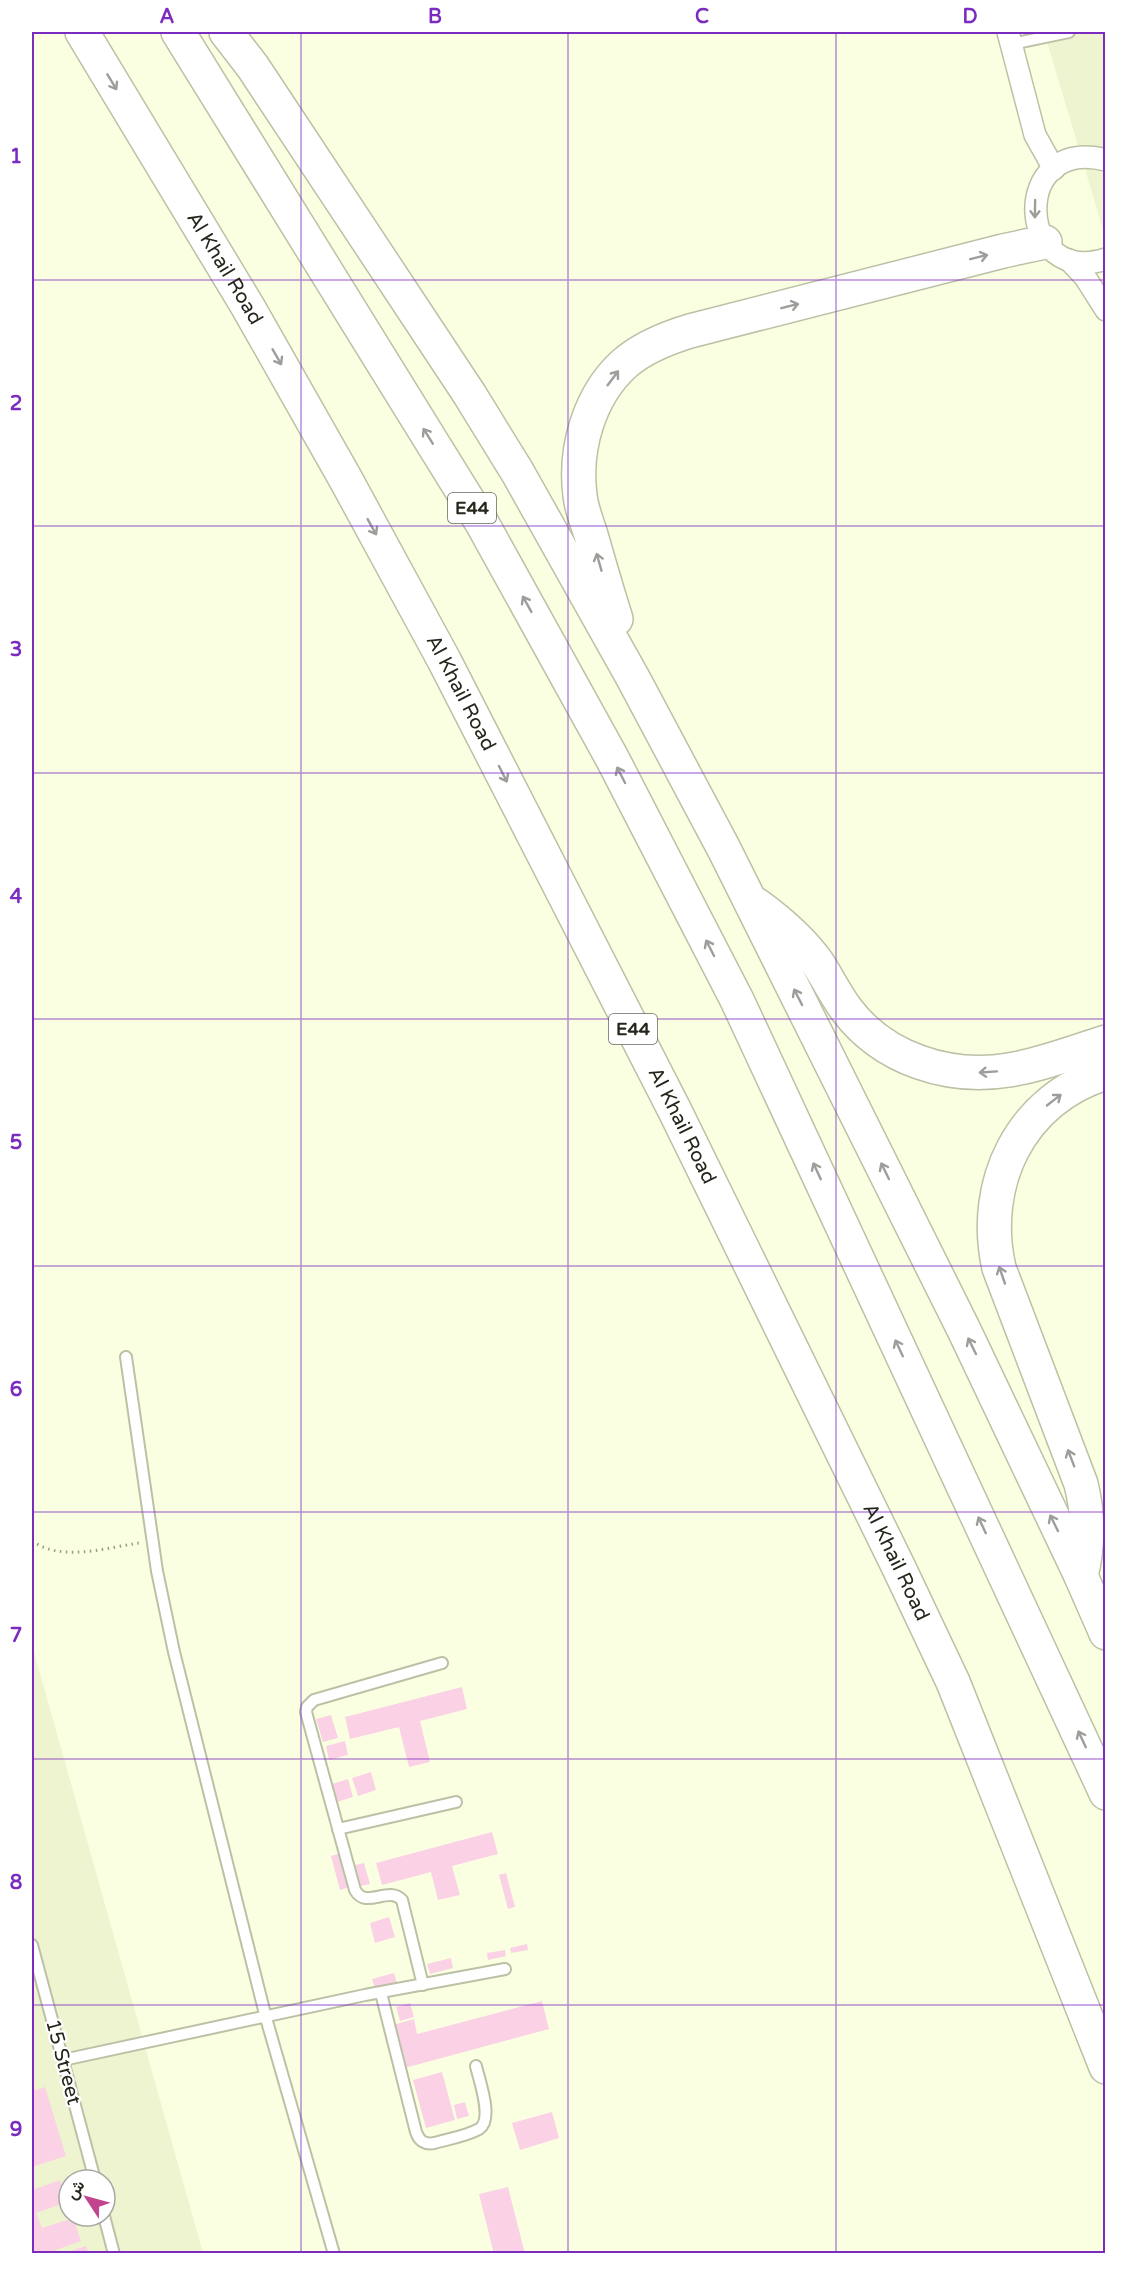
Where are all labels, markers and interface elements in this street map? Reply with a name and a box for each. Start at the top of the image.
text: A [160,5,175,29]
text: B [428,5,442,29]
text: C [695,5,709,29]
text: D [962,5,978,29]
one-way arrow [107,73,119,90]
text: 1 [10,145,22,169]
one-way arrow [1030,198,1041,218]
street label: Al Khail Road [181,208,268,329]
one-way arrow [969,251,988,262]
one-way arrow [780,299,799,311]
one-way arrow [271,348,283,365]
one-way arrow [606,370,619,386]
text: 2 [10,392,22,416]
one-way arrow [421,428,433,445]
road number: E44 [448,493,496,523]
one-way arrow [366,518,378,535]
one-way arrow [593,553,604,572]
one-way arrow [520,596,532,613]
street label: Al Khail Road [421,631,501,755]
text: 3 [10,638,22,662]
one-way arrow [497,764,509,782]
one-way arrow [614,766,626,784]
text: 4 [10,885,23,909]
one-way arrow [704,940,715,958]
one-way arrow [792,989,804,1006]
road number: E44 [609,1014,657,1044]
street label: Al Khail Road [643,1063,721,1188]
one-way arrow [979,1067,999,1078]
one-way arrow [1046,1094,1062,1107]
text: 5 [10,1131,22,1155]
one-way arrow [810,1163,822,1181]
one-way arrow [879,1163,891,1181]
one-way arrow [996,1266,1007,1285]
one-way arrow [965,1338,977,1356]
one-way arrow [893,1339,905,1357]
text: 6 [10,1378,22,1402]
one-way arrow [1065,1449,1076,1467]
street label: Al Khail Road [857,1500,934,1625]
one-way arrow [1048,1514,1060,1532]
one-way arrow [975,1516,987,1534]
text: 7 [10,1624,22,1648]
one-way arrow [1076,1731,1087,1749]
text: 8 [10,1871,22,1895]
street label: 15 Street [40,2017,86,2108]
text: 9 [10,2118,22,2142]
north arrow [57,2168,117,2228]
text: ش [62,2176,89,2203]

